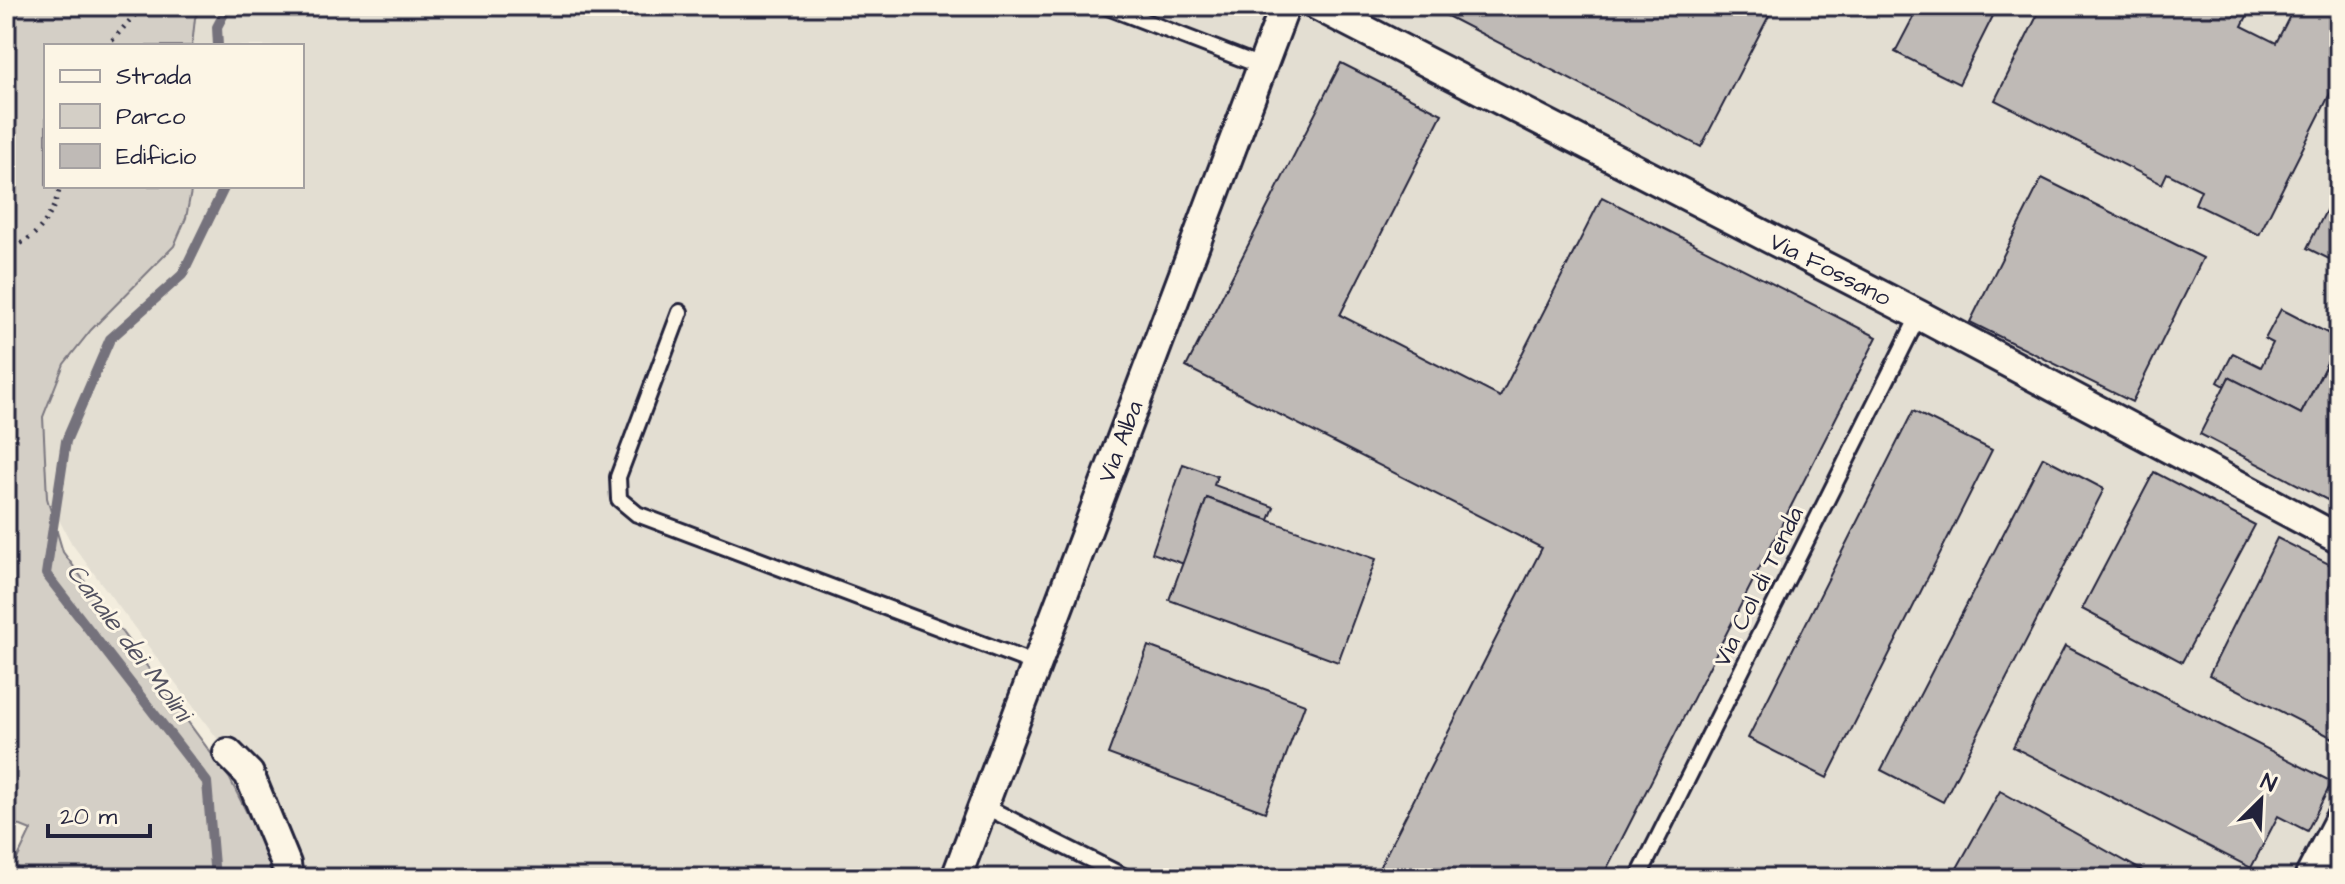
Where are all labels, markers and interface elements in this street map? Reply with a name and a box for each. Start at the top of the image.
legend [44,44,304,188]
text: Strada [116,60,191,94]
text: Parco [116,100,186,134]
text: Edificio [116,140,197,174]
street label: Via Fossano [1763,225,1897,315]
street label: Via Alba [1090,396,1152,488]
street label: Via Col di Tenda [1706,501,1812,673]
water label: Canale dei Molini [58,556,202,731]
north arrow [2221,760,2301,840]
text: N [2256,766,2281,800]
scale bar [48,788,150,838]
text: 20 m [60,800,117,834]

